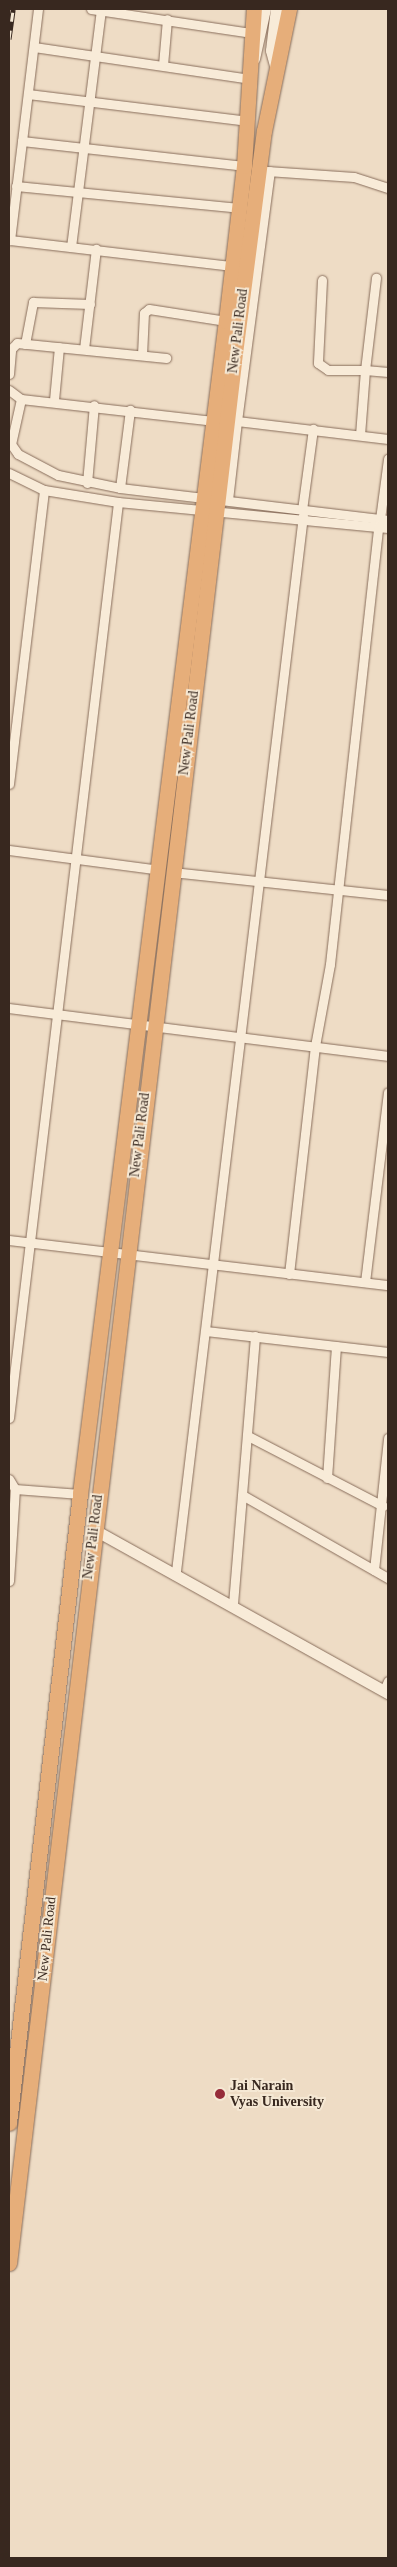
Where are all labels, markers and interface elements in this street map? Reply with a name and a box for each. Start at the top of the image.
street label: New Pali Road [224,288,252,374]
street label: New Pali Road [175,690,203,776]
street label: New Pali Road [126,1092,154,1178]
street label: New Pali Road [79,1494,107,1580]
street label: New Pali Road [34,1896,60,1982]
place label: Jai Narain Vyas University [230,2078,324,2110]
marker: Jai Narain Vyas University [214,2088,226,2100]

